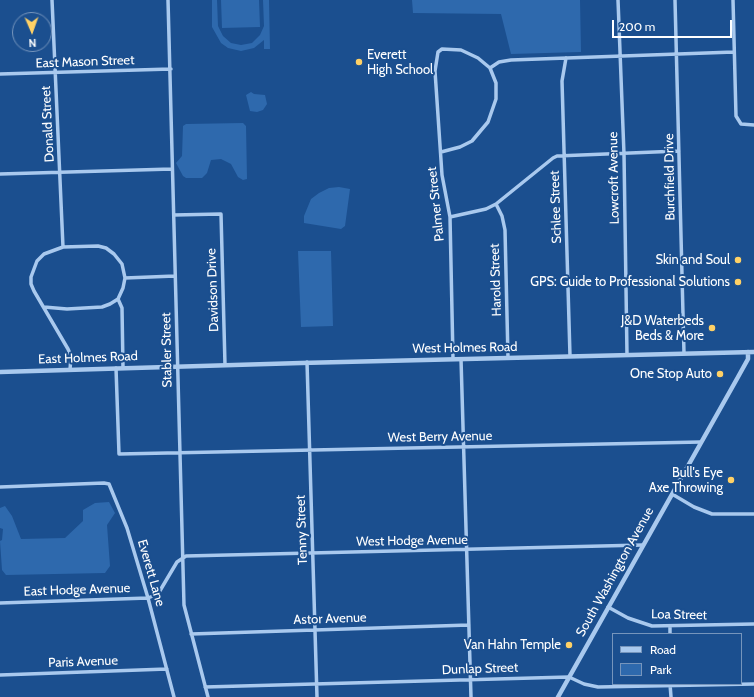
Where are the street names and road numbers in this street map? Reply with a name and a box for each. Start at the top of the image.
street label: East Mason Street [35,52,135,72]
street label: Donald Street [38,85,58,163]
street label: Lowcroft Avenue [605,132,623,224]
street label: Burchfield Drive [661,133,679,221]
street label: Palmer Street [424,166,448,242]
street label: Schlee Street [547,170,565,244]
street label: Harold Street [487,243,505,317]
street label: Davidson Drive [204,248,222,332]
street label: Stabler Street [159,312,175,388]
street label: West Holmes Road [412,339,518,357]
street label: East Holmes Road [38,348,138,368]
street label: West Berry Avenue [388,428,492,446]
street label: Tenny Street [293,495,311,565]
street label: South Washington Avenue [573,504,657,640]
street label: West Hodge Avenue [356,532,468,550]
street label: Everett Lane [134,538,168,608]
street label: East Hodge Avenue [23,580,131,600]
street label: Loa Street [651,607,707,623]
street label: Astor Avenue [293,610,367,628]
street label: Paris Avenue [48,653,118,671]
street label: Dunlap Street [442,660,518,678]

